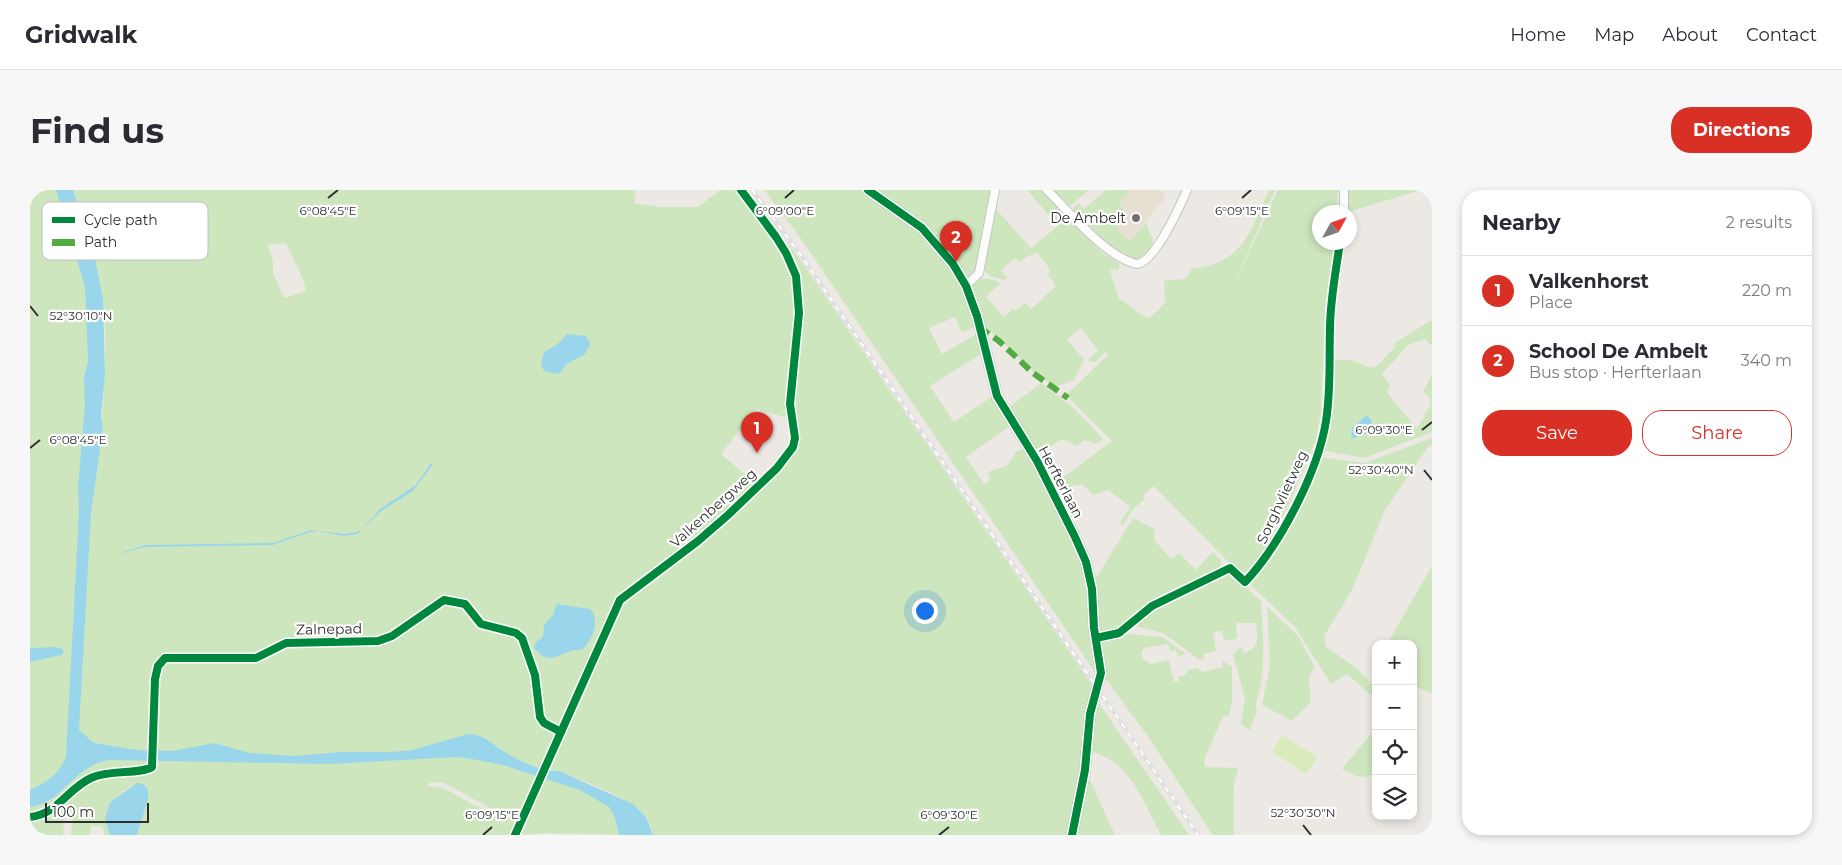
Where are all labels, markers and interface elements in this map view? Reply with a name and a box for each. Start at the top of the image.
text: Gridwalk [25,20,137,49]
text: Home [1510,24,1566,46]
text: Map [1594,24,1634,46]
text: About [1662,24,1718,46]
text: Contact [1746,24,1817,46]
button: Directions [1671,107,1812,153]
text: Find us [30,109,164,152]
legend [42,202,208,260]
text: 6°08'45"E [300,203,356,218]
text: 6°09'00"E [756,203,814,218]
text: 6°09'15"E [1215,203,1269,218]
north arrow [1312,205,1357,250]
place label: De Ambelt [1050,209,1126,227]
text: Nearby [1482,210,1561,235]
text: Cycle path [84,211,158,229]
marker: De Ambelt [1130,212,1142,224]
text: 2 results [1726,213,1792,232]
pin: 2 [940,221,972,262]
text: Path [84,233,117,251]
text: Valkenhorst [1529,270,1649,293]
text: 1 [1495,281,1501,300]
text: 220 m [1742,281,1792,300]
text: Place [1529,293,1573,312]
text: 52°30'10"N [49,308,113,323]
text: School De Ambelt [1529,340,1708,363]
text: 2 [1493,351,1503,370]
text: 340 m [1741,351,1792,370]
text: Bus stop · Herfterlaan [1529,363,1702,382]
button: Save [1482,410,1632,456]
button: Share [1642,410,1792,456]
pin: 1 [741,412,773,453]
text: 6°09'30"E [1355,422,1413,437]
text: 6°08'45"E [50,432,106,447]
street label: Herfterlaan [1034,443,1088,521]
street label: Sorghvlietweg [1253,447,1311,547]
text: 52°30'40"N [1348,462,1414,477]
street label: Valkenbergweg [666,464,760,552]
your location [912,598,938,624]
street label: Zalnepad [296,619,362,639]
map controls [1372,640,1417,820]
button: + [1372,640,1417,685]
button: − [1372,685,1417,730]
button: locate [1372,730,1417,775]
button: layers [1372,775,1417,820]
scale bar [45,800,149,823]
text: 100 m [52,803,94,821]
text: 52°30'30"N [1270,805,1336,820]
text: 6°09'15"E [465,807,519,822]
text: 6°09'30"E [920,807,978,822]

